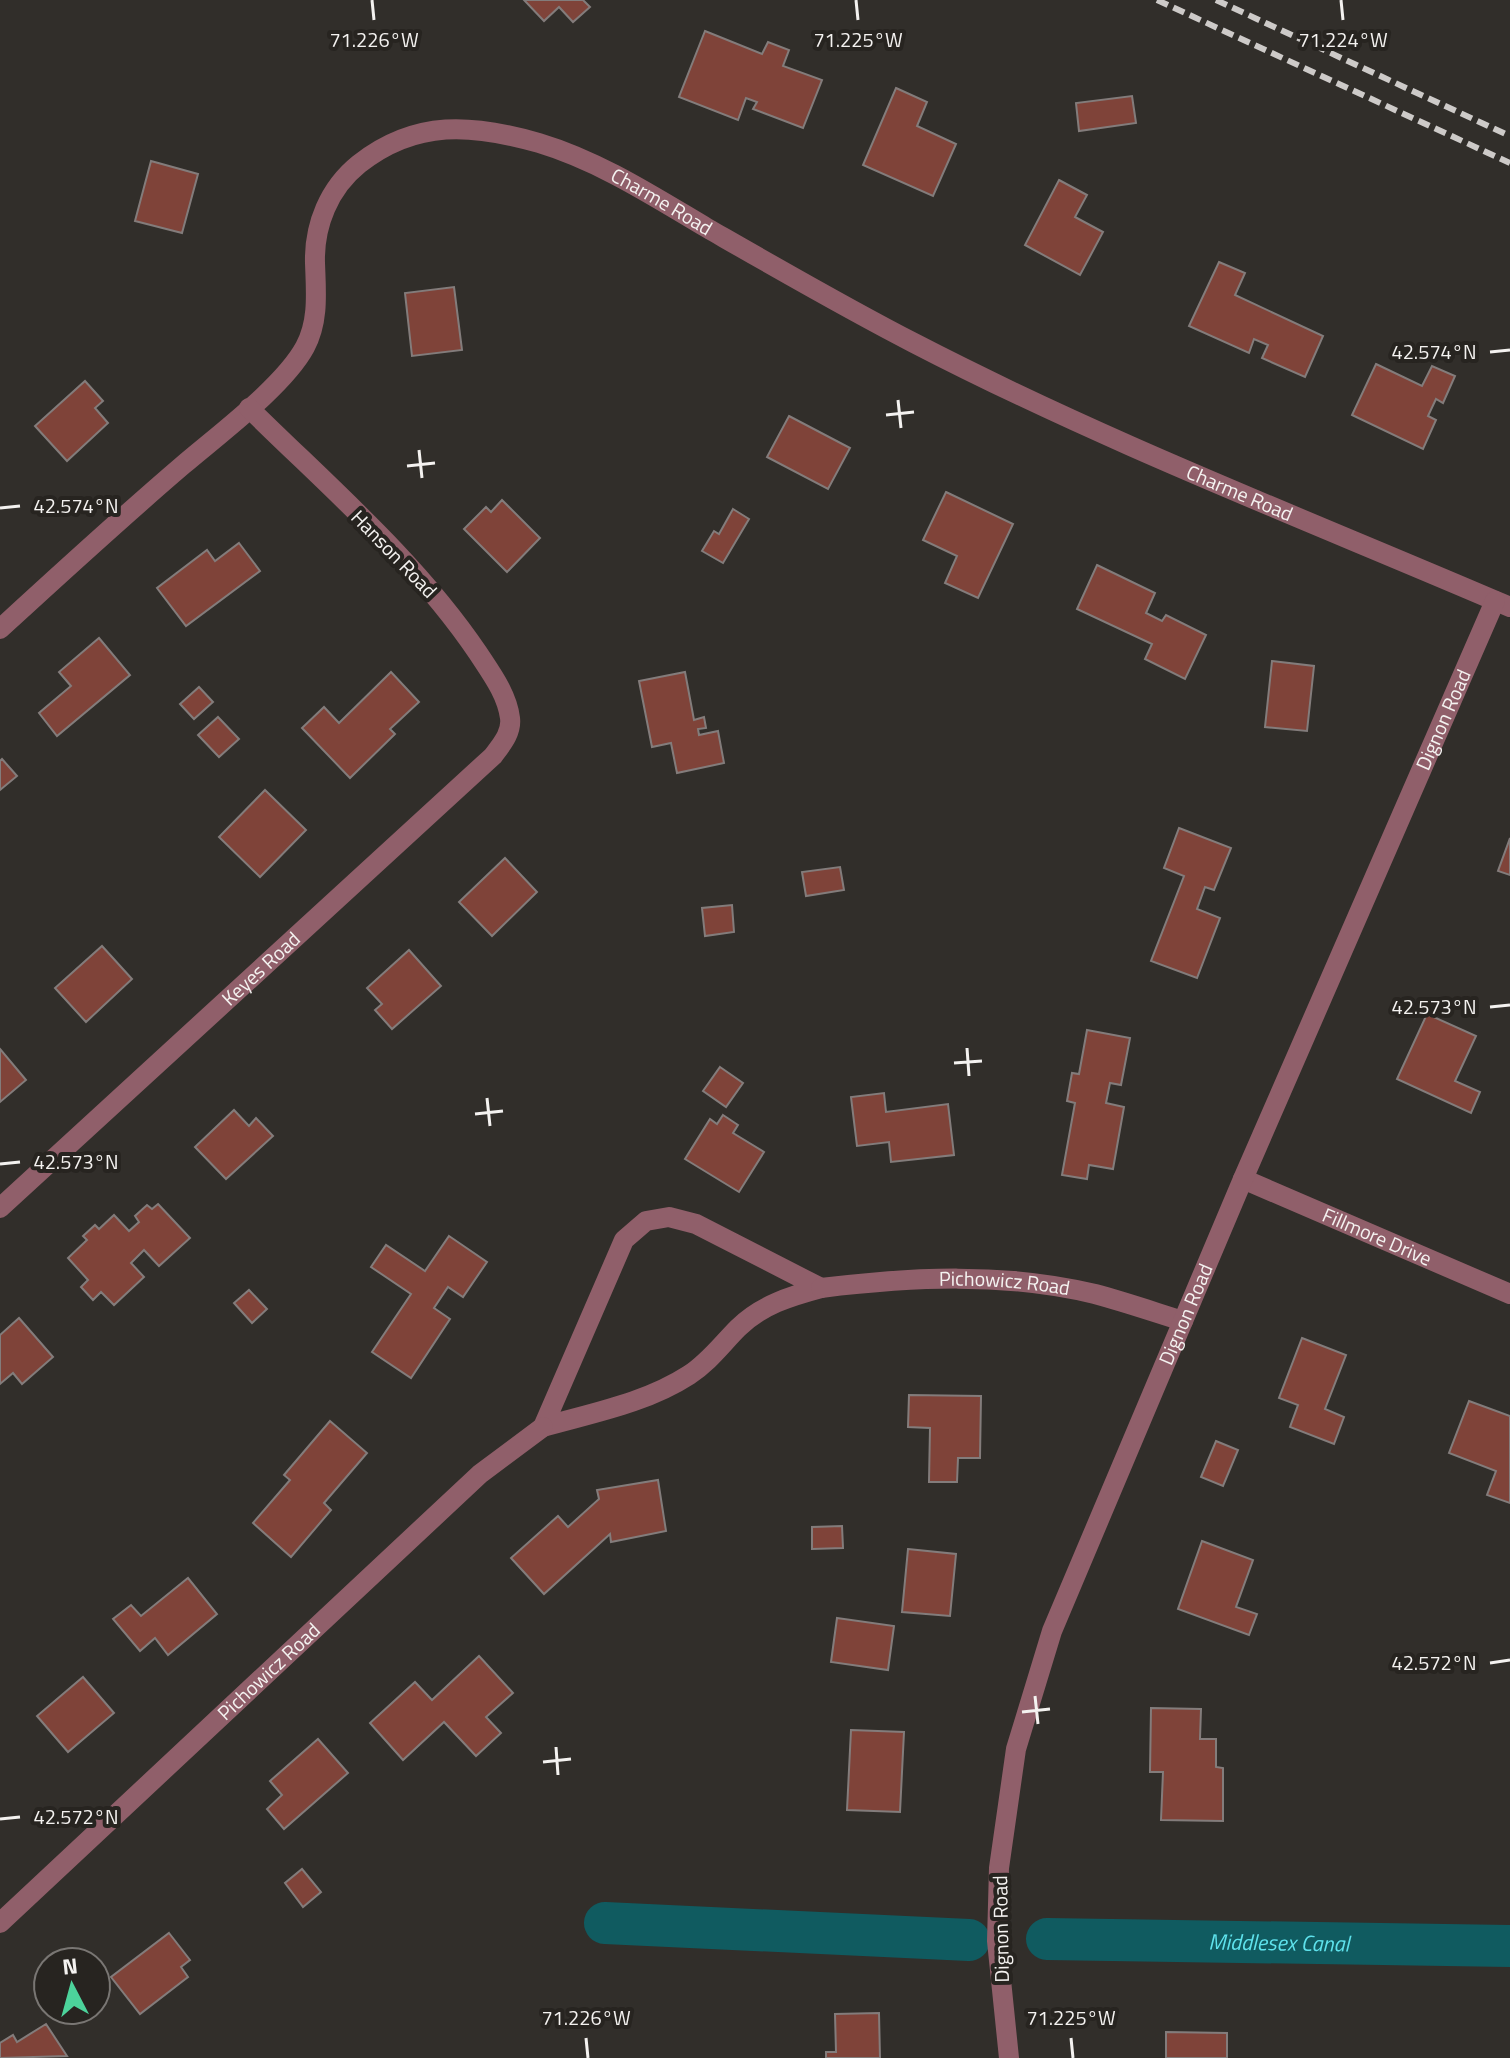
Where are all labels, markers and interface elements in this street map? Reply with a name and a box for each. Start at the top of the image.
text: 71.226°W [329,24,419,55]
text: 71.225°W [813,24,903,55]
text: 71.224°W [1298,24,1388,55]
street label: Charme Road [606,159,719,243]
text: 42.574°N [1391,336,1477,367]
street label: Charme Road [1182,456,1298,529]
text: 42.574°N [33,490,119,521]
street label: Hanson Road [344,502,445,605]
street label: Dignon Road [1407,664,1478,775]
street label: Keyes Road [214,924,307,1013]
text: 42.573°N [1391,991,1477,1022]
text: 42.573°N [33,1146,119,1177]
street label: Fillmore Drive [1318,1199,1437,1274]
street label: Dignon Road [1150,1259,1221,1370]
street label: Pichowicz Road [939,1263,1073,1303]
street label: Pichowicz Road [210,1615,327,1727]
text: 42.572°N [1391,1647,1477,1678]
text: 42.572°N [33,1801,119,1832]
street label: Dignon Road [984,1875,1017,1983]
water label: Middlesex Canal [1208,1924,1352,1961]
north arrow [32,1946,112,2026]
text: N [61,1948,79,1984]
text: 71.226°W [541,2002,631,2033]
text: 71.225°W [1026,2002,1116,2033]

